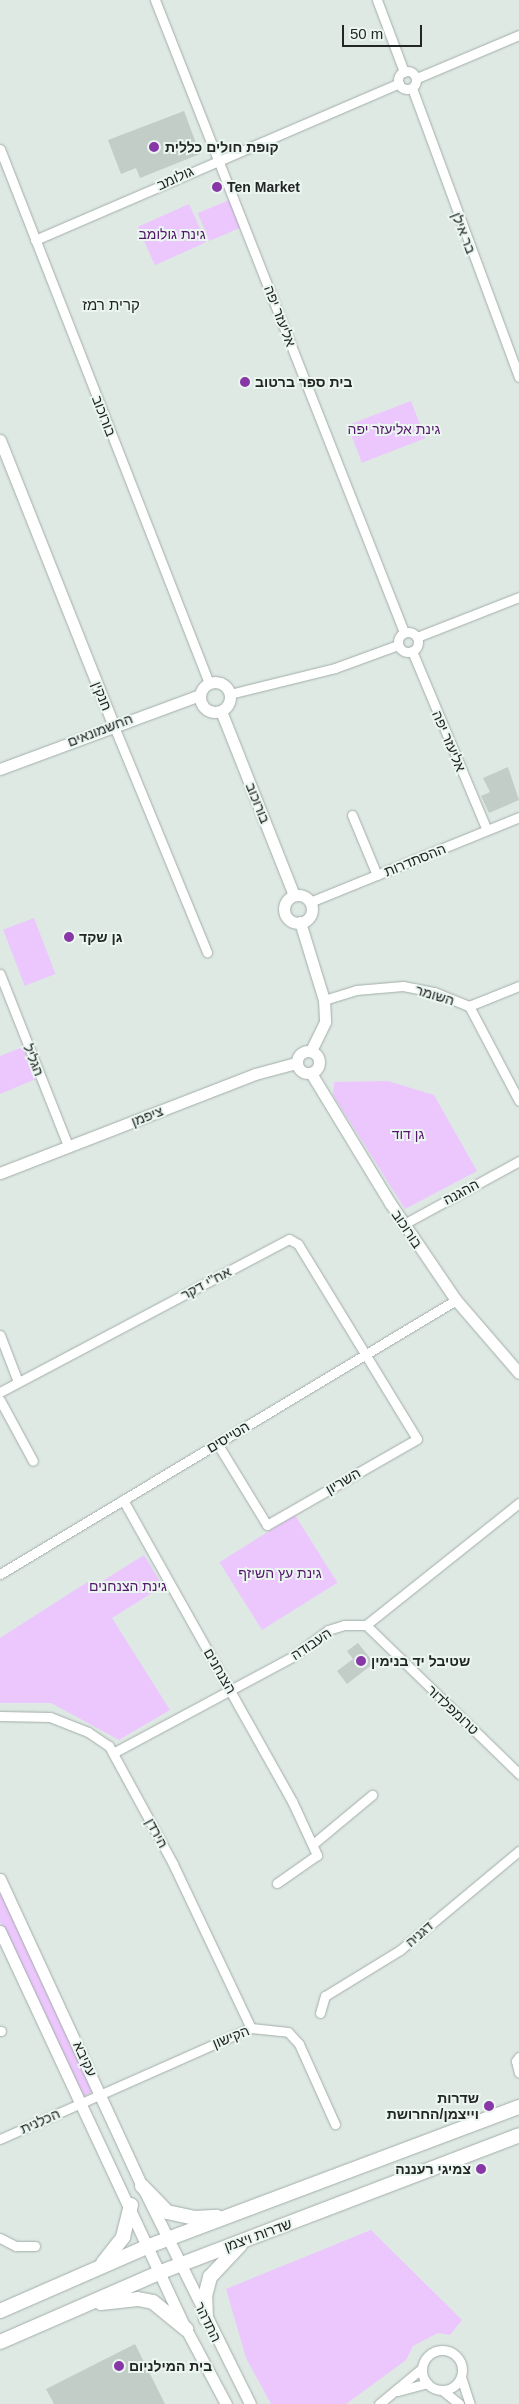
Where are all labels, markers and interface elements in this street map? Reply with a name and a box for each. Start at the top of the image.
scale bar [344,15,424,47]
text: 50 m [350,25,383,42]
place label: קופת חולים כללית [165,139,279,155]
marker: קופת חולים כללית [147,140,161,154]
street label: גולומב [154,162,196,194]
place label: Ten Market [227,179,300,195]
marker: Ten Market [211,181,223,193]
street label: בר אילן [448,210,480,256]
park label: גינת גולומב [138,226,206,242]
street label: אליעזר יפה [261,283,299,349]
district label: קרית רמז [82,296,140,314]
place label: בית ספר ברטוב [255,374,352,390]
marker: בית ספר ברטוב [239,376,251,388]
street label: בורוכוב [89,393,119,439]
park label: גינת אליעזר יפה [348,421,440,437]
street label: חנקין [89,679,115,713]
street label: אליעזר יפה [429,708,469,774]
street label: החשמונאים [65,710,135,750]
street label: בורוכוב [242,780,274,826]
street label: ההסתדרות [382,840,448,880]
place label: גן שקד [79,929,122,945]
marker: גן שקד [63,931,75,943]
street label: השומר [414,981,456,1009]
street label: הגליל [20,1042,48,1078]
street label: ציפמן [129,1102,165,1130]
park label: גן דוד [392,1126,424,1142]
street label: ההגנה [440,1176,482,1208]
street label: בורוכוב [388,1207,426,1251]
street label: אח''י דקר [178,1263,234,1303]
street label: הטייסים [204,1418,252,1456]
street label: השריון [323,1464,363,1498]
park label: גינת עץ השיזף [238,1565,322,1581]
park label: גינת הצנחנים [89,1578,167,1594]
street label: העבודה [288,1624,334,1664]
street label: הצנחנים [200,1645,240,1697]
place label: שטיבל יד בנימין [371,1653,470,1669]
marker: שטיבל יד בנימין [355,1655,367,1667]
street label: טרומפלדור [424,1682,482,1738]
street label: הירדן [142,1815,172,1851]
street label: דגניה [402,1918,436,1950]
street label: הקישון [210,2022,252,2052]
street label: עקיבא [70,2039,100,2079]
place label: שדרות וייצמן/החרושת [387,2090,479,2122]
marker: שדרות וייצמן/החרושת [483,2100,495,2112]
street label: הכלנית [17,2105,63,2137]
place label: צמיגי רעננה [395,2161,471,2177]
marker: צמיגי רעננה [475,2163,487,2175]
street label: שדרות ויצמן [222,2215,294,2255]
street label: התדהר [191,2299,225,2345]
place label: בית המילניום [129,2358,212,2374]
marker: בית המילניום [113,2360,125,2372]

